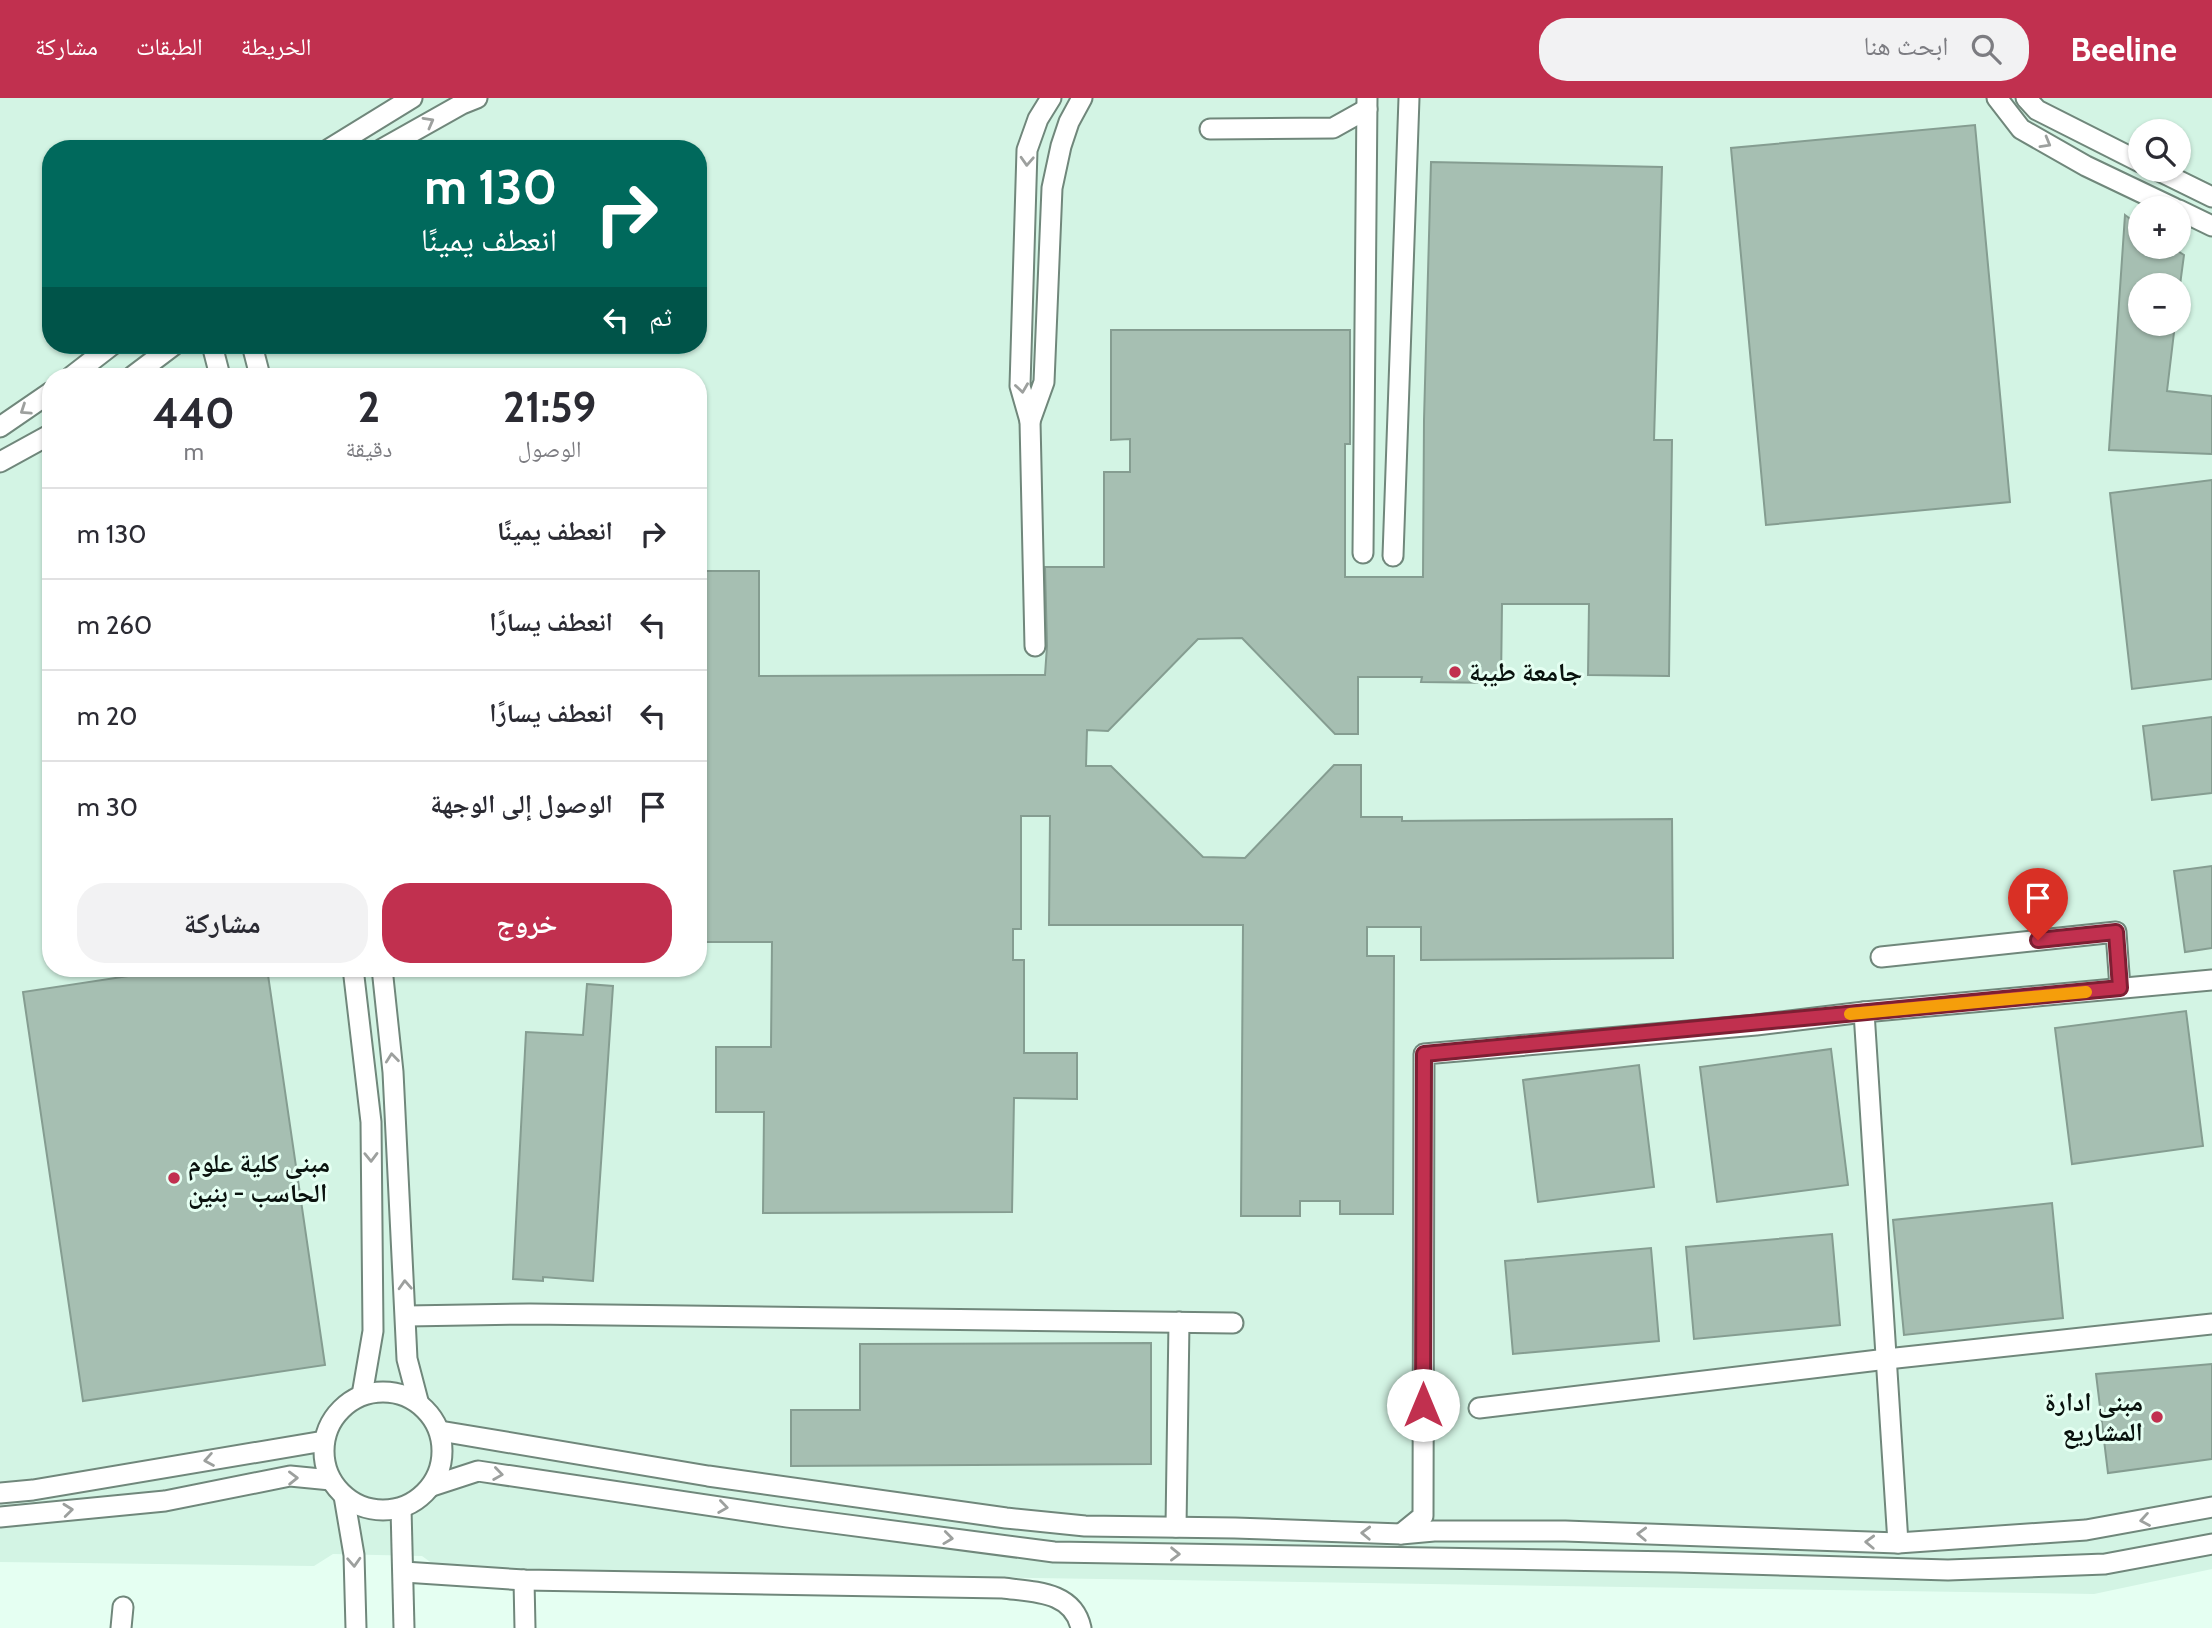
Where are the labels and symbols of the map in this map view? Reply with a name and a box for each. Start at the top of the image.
one-way arrow [422,117,434,130]
one-way arrow [2039,135,2052,148]
one-way arrow [1020,156,1035,167]
one-way arrow [1015,382,1030,394]
one-way arrow [20,402,33,414]
place label: جامعة طيبة [1469,656,1582,688]
marker: جامعة طيبة [1447,664,1463,680]
pin [2008,868,2068,940]
one-way arrow [384,1053,399,1064]
place label: مبنى كلية علوم الحاسب - بنين [188,1147,330,1209]
one-way arrow [363,1153,379,1163]
marker: مبنى كلية علوم الحاسب - بنين [166,1170,182,1186]
one-way arrow [398,1280,413,1291]
position arrow [1386,1368,1460,1442]
place label: مبنى ادارة المشاريع [2045,1386,2143,1449]
marker: مبنى ادارة المشاريع [2149,1409,2165,1425]
one-way arrow [203,1452,215,1467]
one-way arrow [492,1466,503,1481]
one-way arrow [288,1470,298,1486]
one-way arrow [717,1500,728,1515]
one-way arrow [62,1503,74,1518]
one-way arrow [2139,1512,2151,1527]
one-way arrow [1361,1526,1372,1541]
one-way arrow [1637,1526,1647,1542]
one-way arrow [942,1530,954,1545]
one-way arrow [1864,1534,1875,1549]
one-way arrow [1169,1547,1180,1562]
one-way arrow [346,1557,361,1568]

